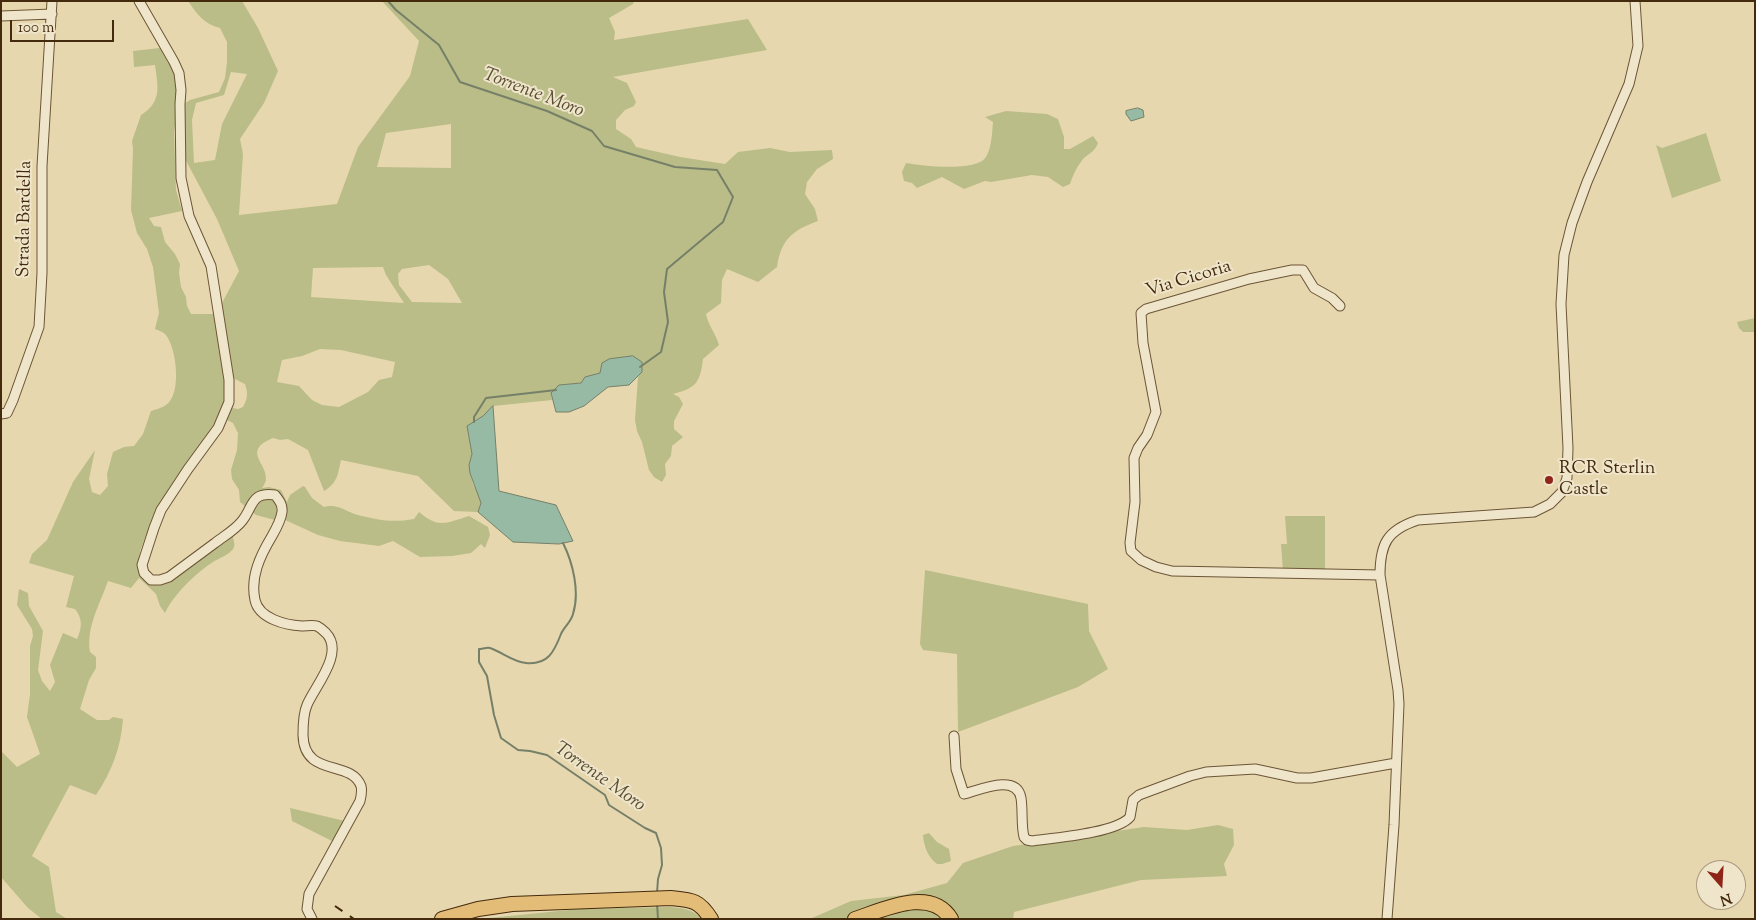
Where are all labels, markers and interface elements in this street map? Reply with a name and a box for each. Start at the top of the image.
scale bar [12,10,116,42]
text: 100 m [18,18,54,39]
water label: Torrente Moro [479,64,587,124]
street label: Strada Bardella [14,160,38,278]
street label: Via Cicoria [1144,257,1234,303]
place label: RCR Sterlin Castle [1559,459,1655,502]
marker: RCR Sterlin Castle [1543,474,1555,486]
water label: Torrente Moro [549,738,649,818]
north arrow [1696,860,1746,910]
text: N [1717,887,1734,910]

